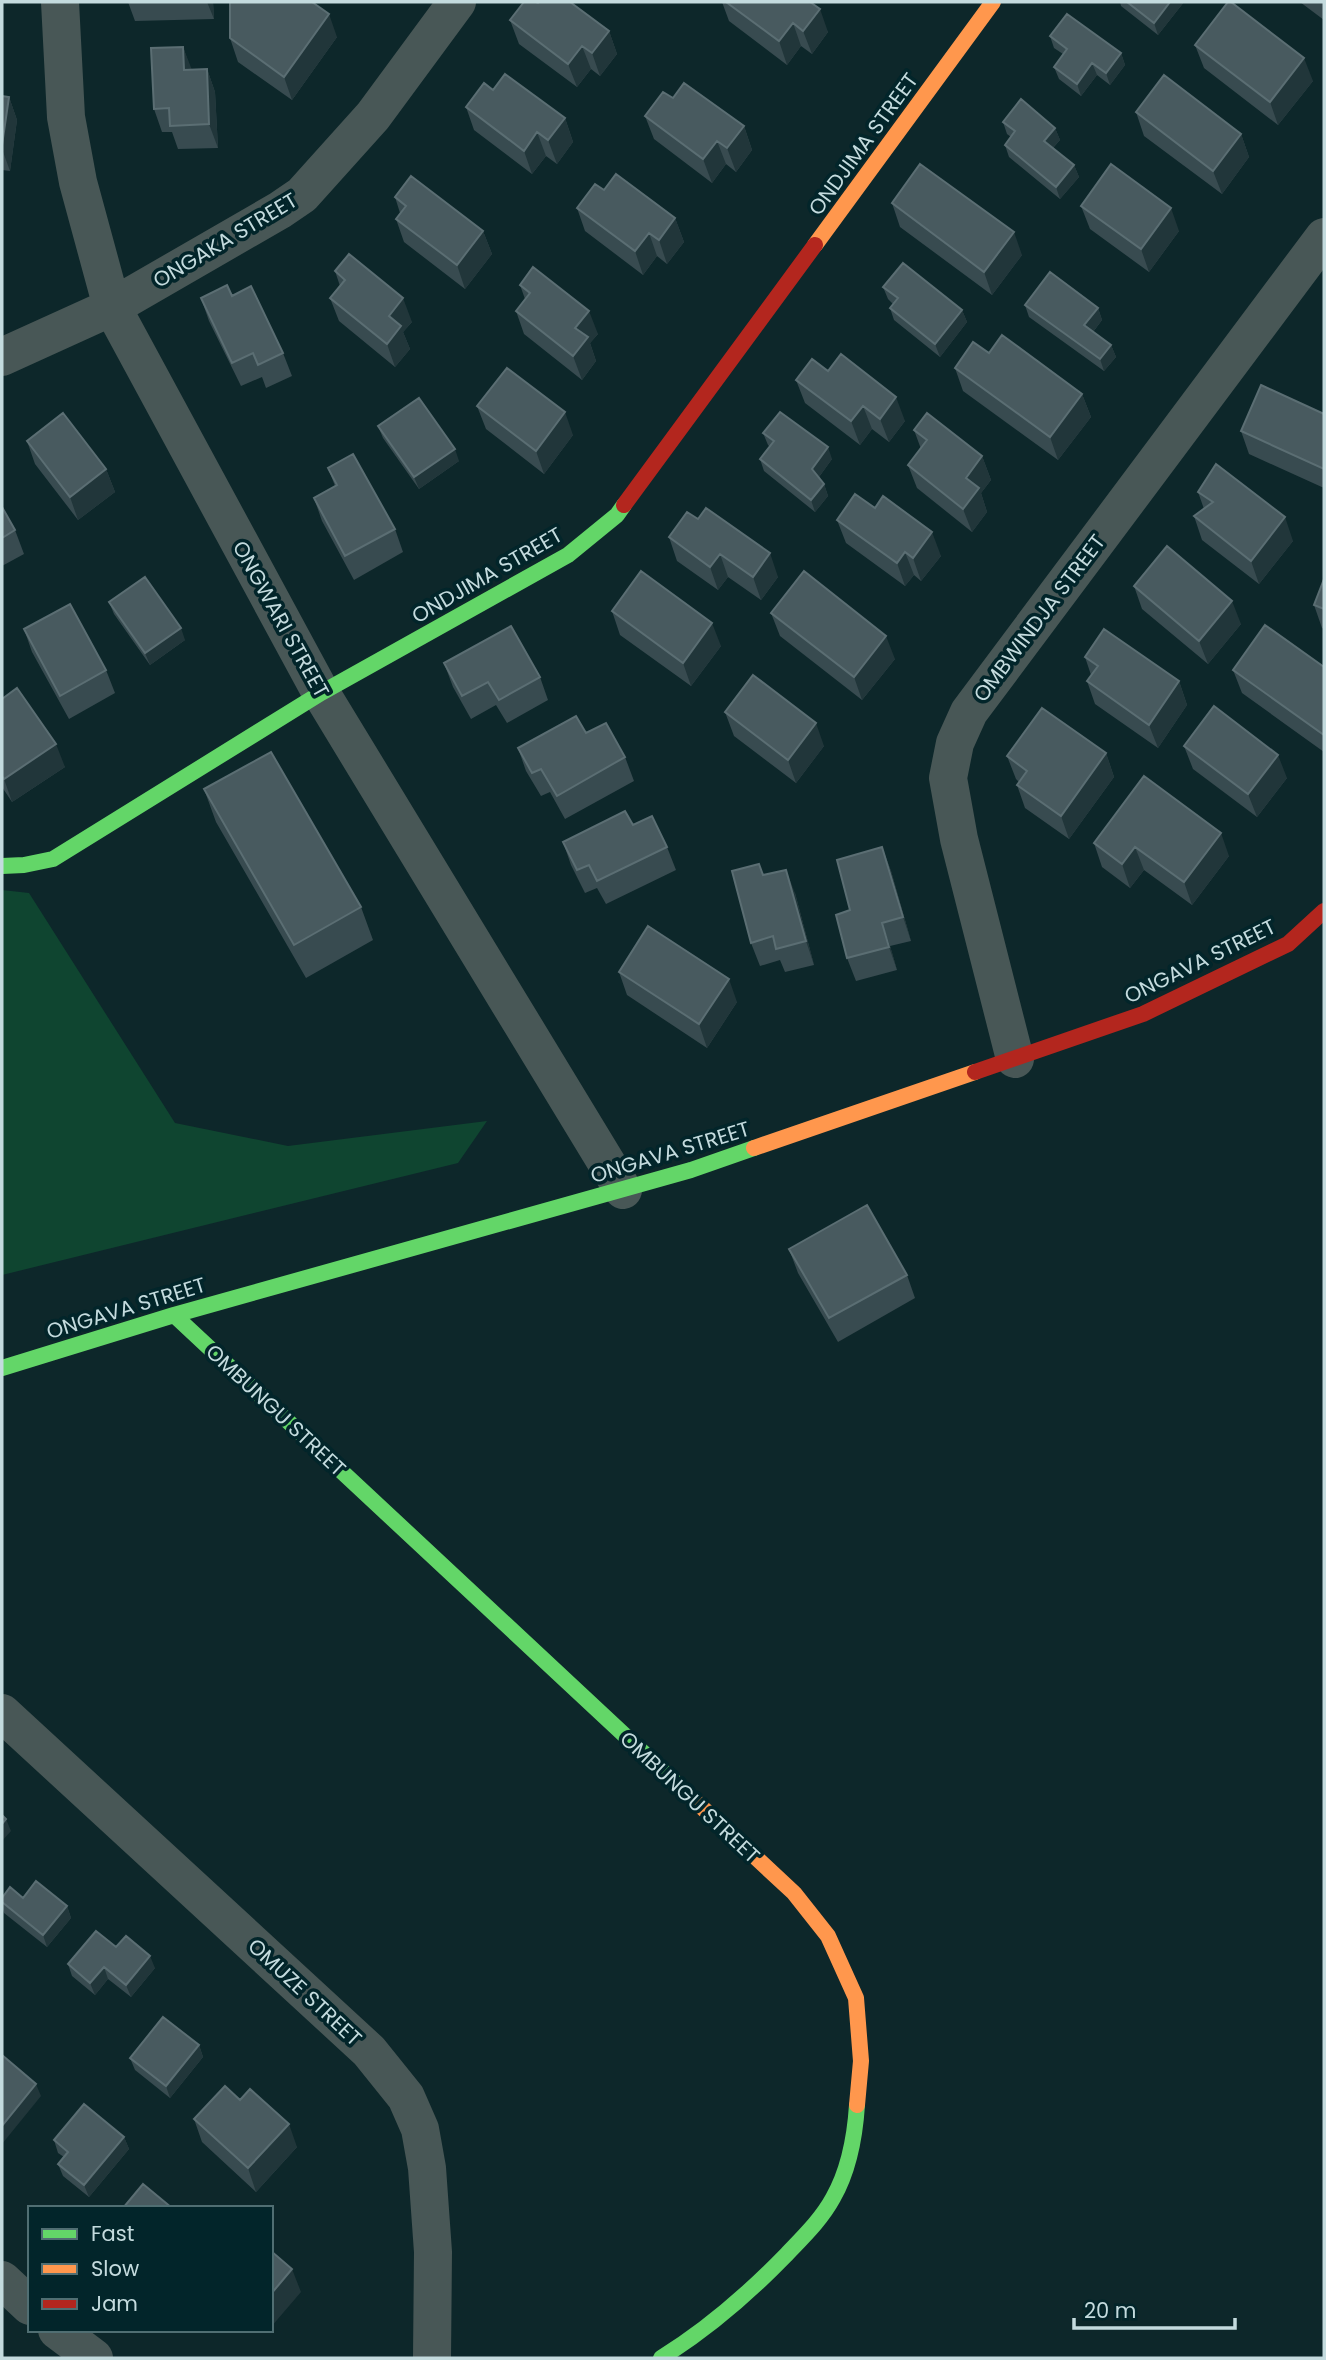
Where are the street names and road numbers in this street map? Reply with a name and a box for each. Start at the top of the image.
street label: ONDJIMA STREET [801,67,925,221]
street label: ONGAKA STREET [147,185,303,295]
street label: ONDJIMA STREET [406,520,568,630]
street label: OMBWINDJA STREET [966,528,1112,708]
street label: ONGWARI STREET [226,535,336,703]
street label: ONGAVA STREET [1119,912,1281,1010]
street label: ONGAVA STREET [587,1114,753,1190]
street label: ONGAVA STREET [43,1270,209,1346]
street label: OMBUNGU STREET [200,1337,352,1483]
street label: OMBUNGU STREET [614,1724,766,1870]
street label: OMUZE STREET [242,1932,368,2052]

